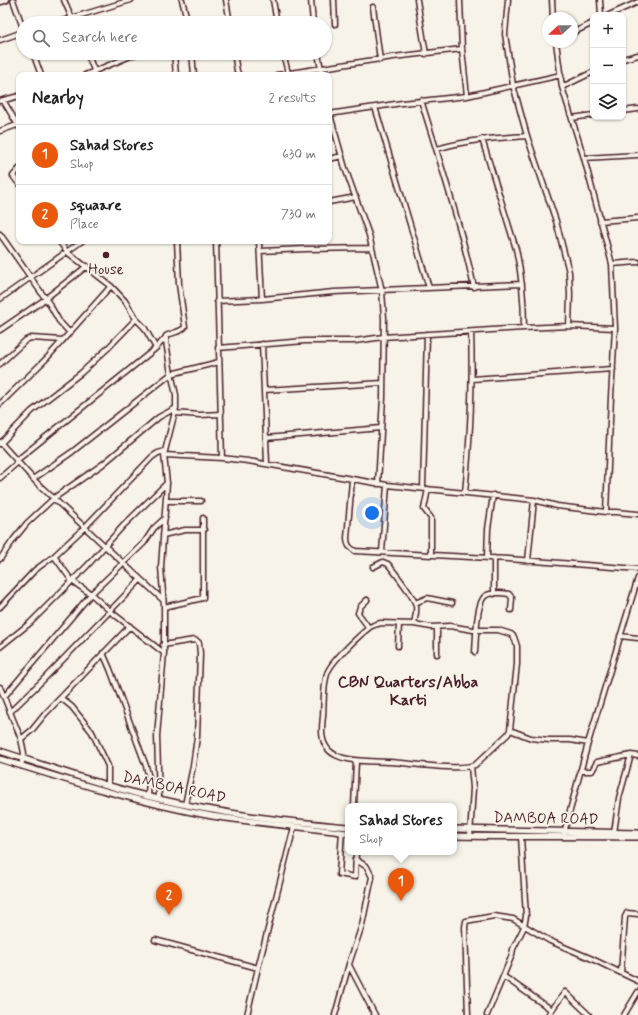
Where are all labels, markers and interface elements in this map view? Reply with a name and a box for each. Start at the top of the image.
north arrow [542,12,578,48]
map controls [590,12,626,120]
button: + [590,12,626,48]
search box [16,16,332,60]
icon: search [30,27,52,49]
text: Search here [62,28,138,48]
button: − [590,48,626,84]
button: layers [590,84,626,120]
text: Nearby [32,87,84,109]
text: 2 results [269,90,316,107]
text: Sahad Stores [70,136,153,156]
text: 1 [42,146,48,163]
text: 630 m [282,146,316,163]
text: Shop [70,156,94,173]
text: squaare [70,196,122,216]
text: 2 [42,206,48,223]
text: 730 m [281,206,316,223]
text: Place [70,216,99,233]
marker: House [101,250,111,260]
place label: House [88,260,124,280]
your location [362,503,382,523]
district label: CBN Quarters/Abba Karti [338,672,478,711]
street label: DAMBOA ROAD [120,767,228,809]
popup [345,803,457,855]
street label: DAMBOA ROAD [493,808,599,830]
text: Sahad Stores [359,811,443,831]
text: Shop [359,831,383,848]
pin: 1 [388,868,414,901]
pin: 2 [156,882,182,915]

